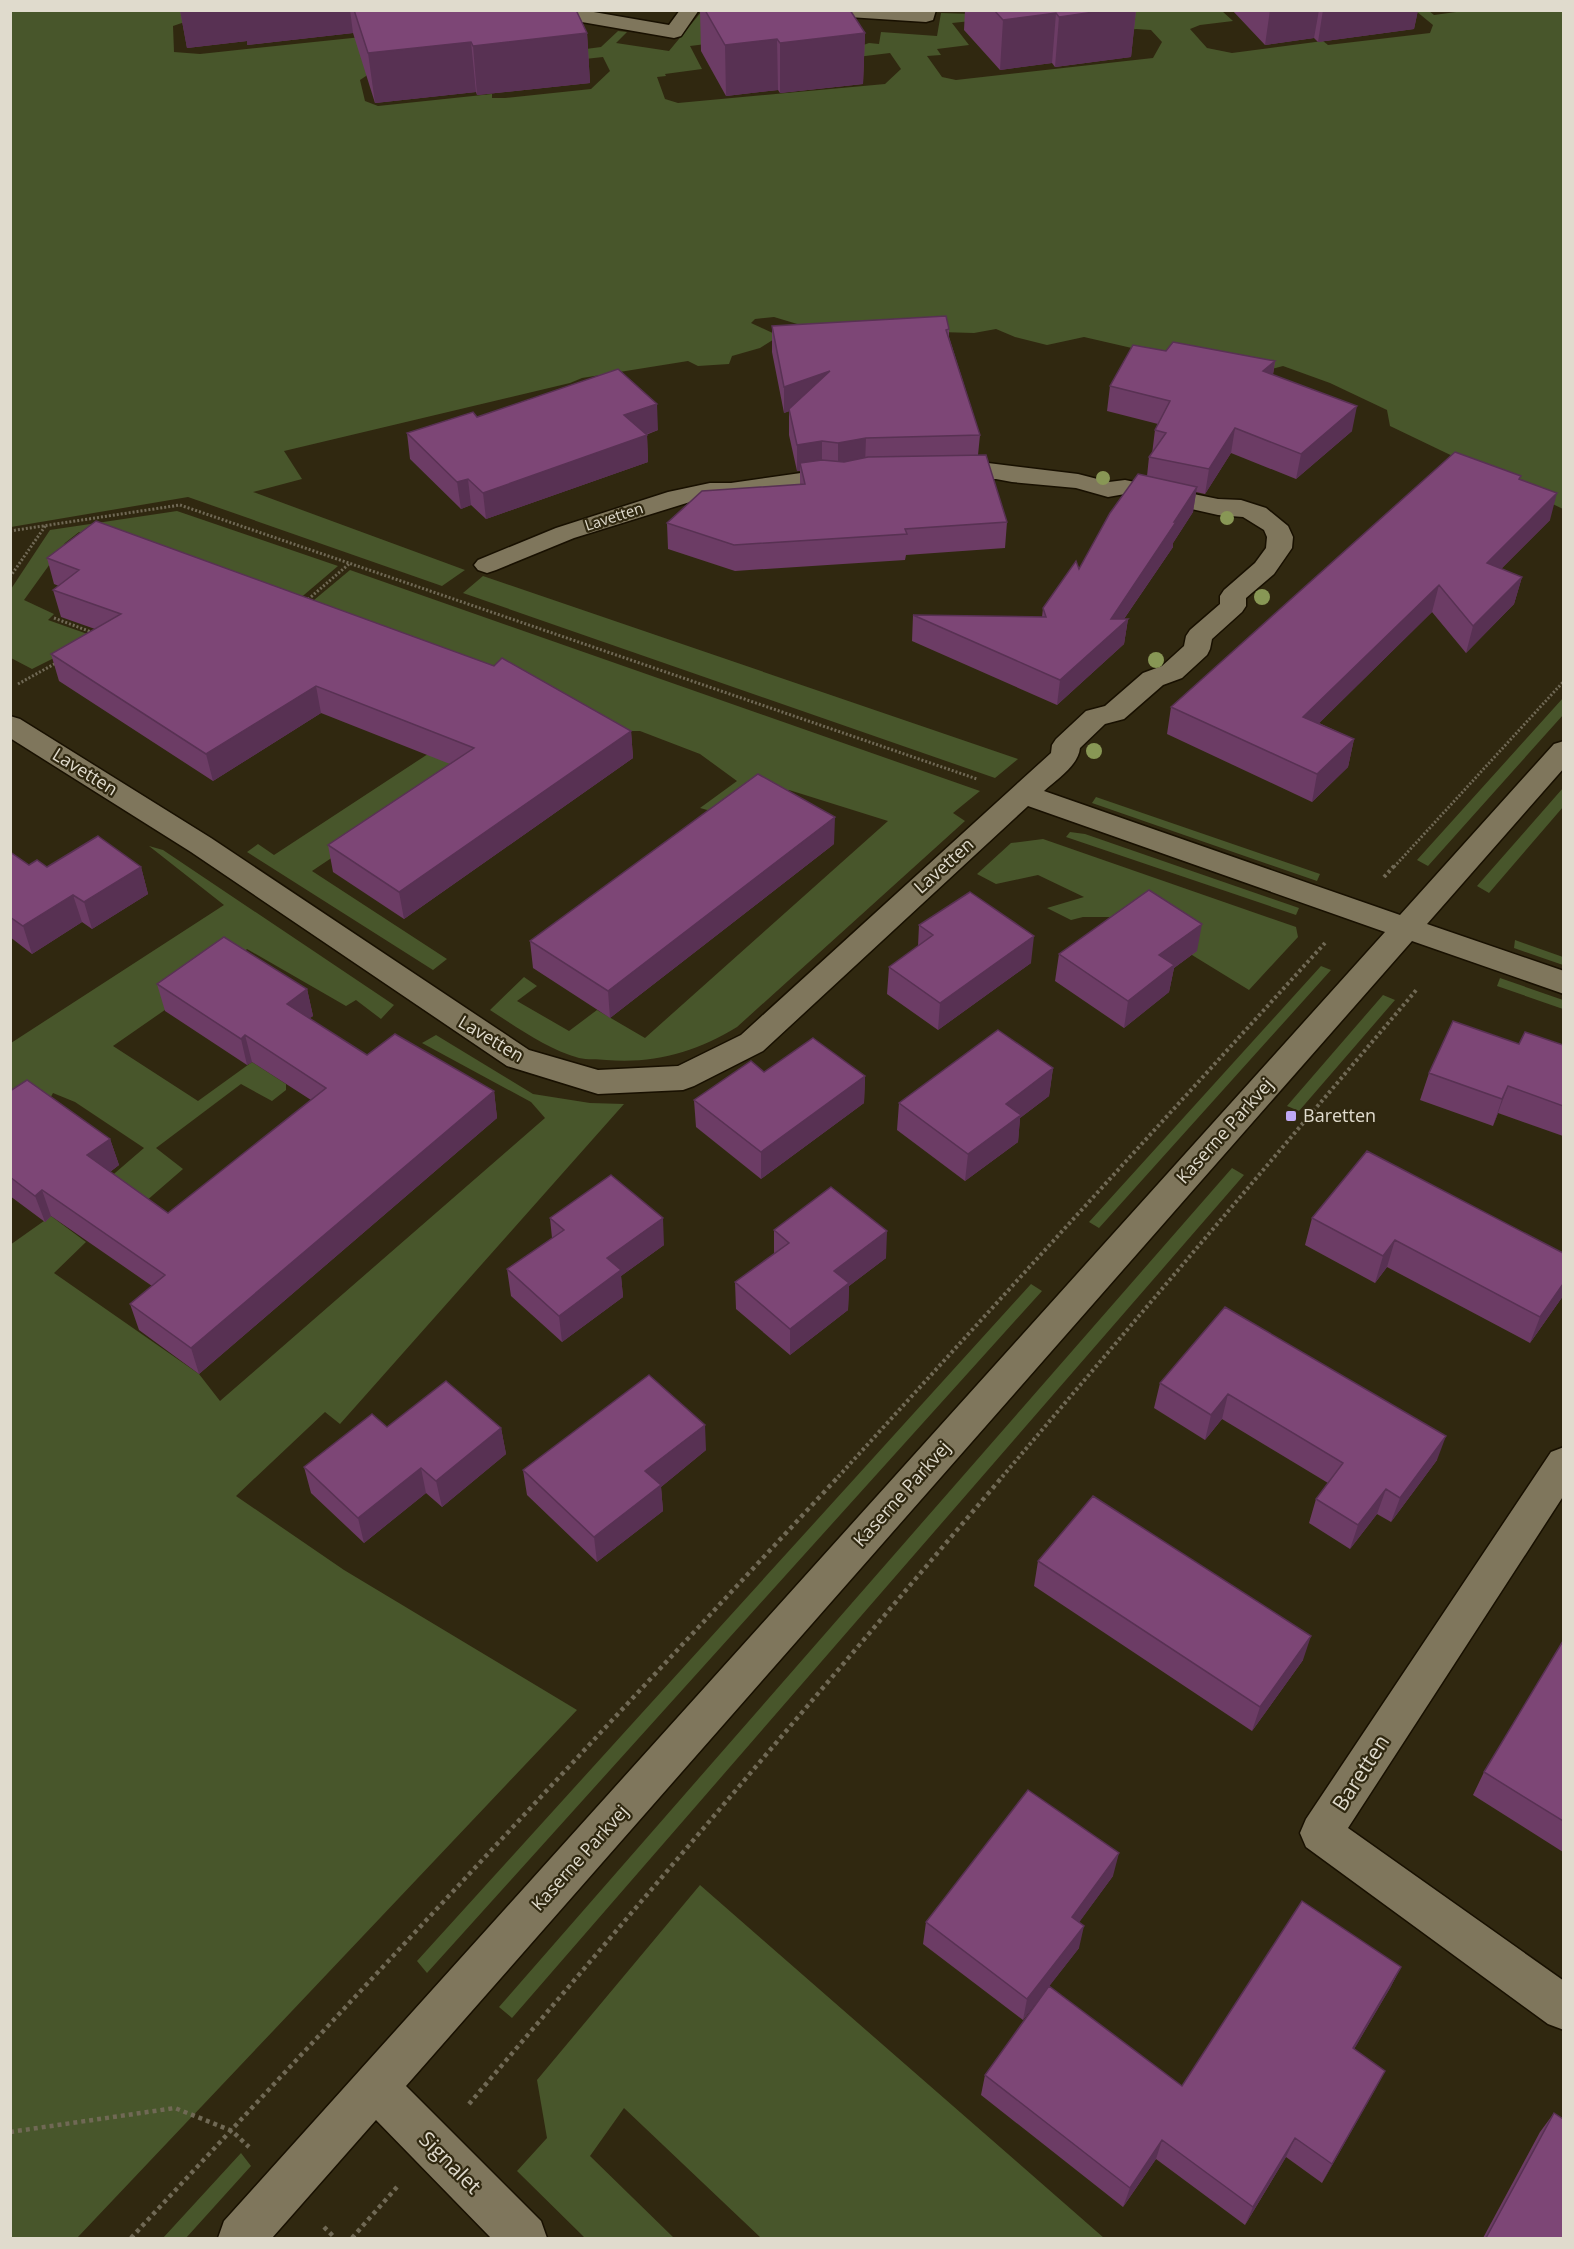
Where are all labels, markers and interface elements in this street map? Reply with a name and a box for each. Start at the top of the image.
street label: Lavetten [582,497,646,535]
street label: Lavetten [48,742,123,801]
street label: Lavetten [908,832,978,898]
street label: Lavetten [454,1009,529,1067]
street label: Kaserne Parkvej [1170,1072,1278,1188]
place label: Baretten [1303,1103,1376,1127]
marker: Baretten [1284,1109,1298,1123]
street label: Kaserne Parkvej [847,1435,955,1551]
street label: Baretten [1325,1729,1395,1816]
street label: Kaserne Parkvej [525,1799,633,1915]
street label: Signalet [413,2125,488,2200]

